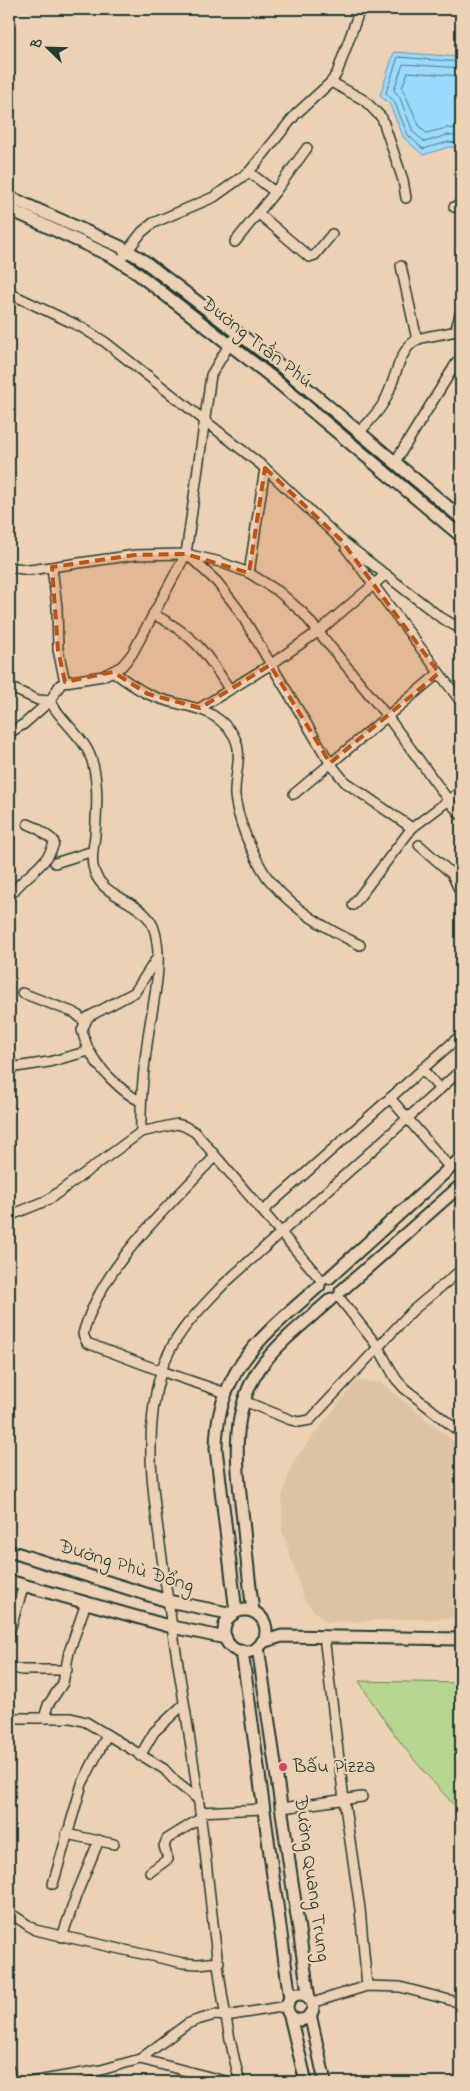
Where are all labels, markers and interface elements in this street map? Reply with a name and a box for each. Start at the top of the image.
north arrow [22,22,72,72]
text: B [26,35,49,53]
street label: Đường Trần Phú [193,289,318,397]
street label: Đường Phù Đổng [53,1532,197,1602]
place label: Bấu Pizza [292,1753,375,1782]
marker: Bấu Pizza [277,1761,289,1773]
street label: Đường Quang Trung [284,1793,337,1964]

